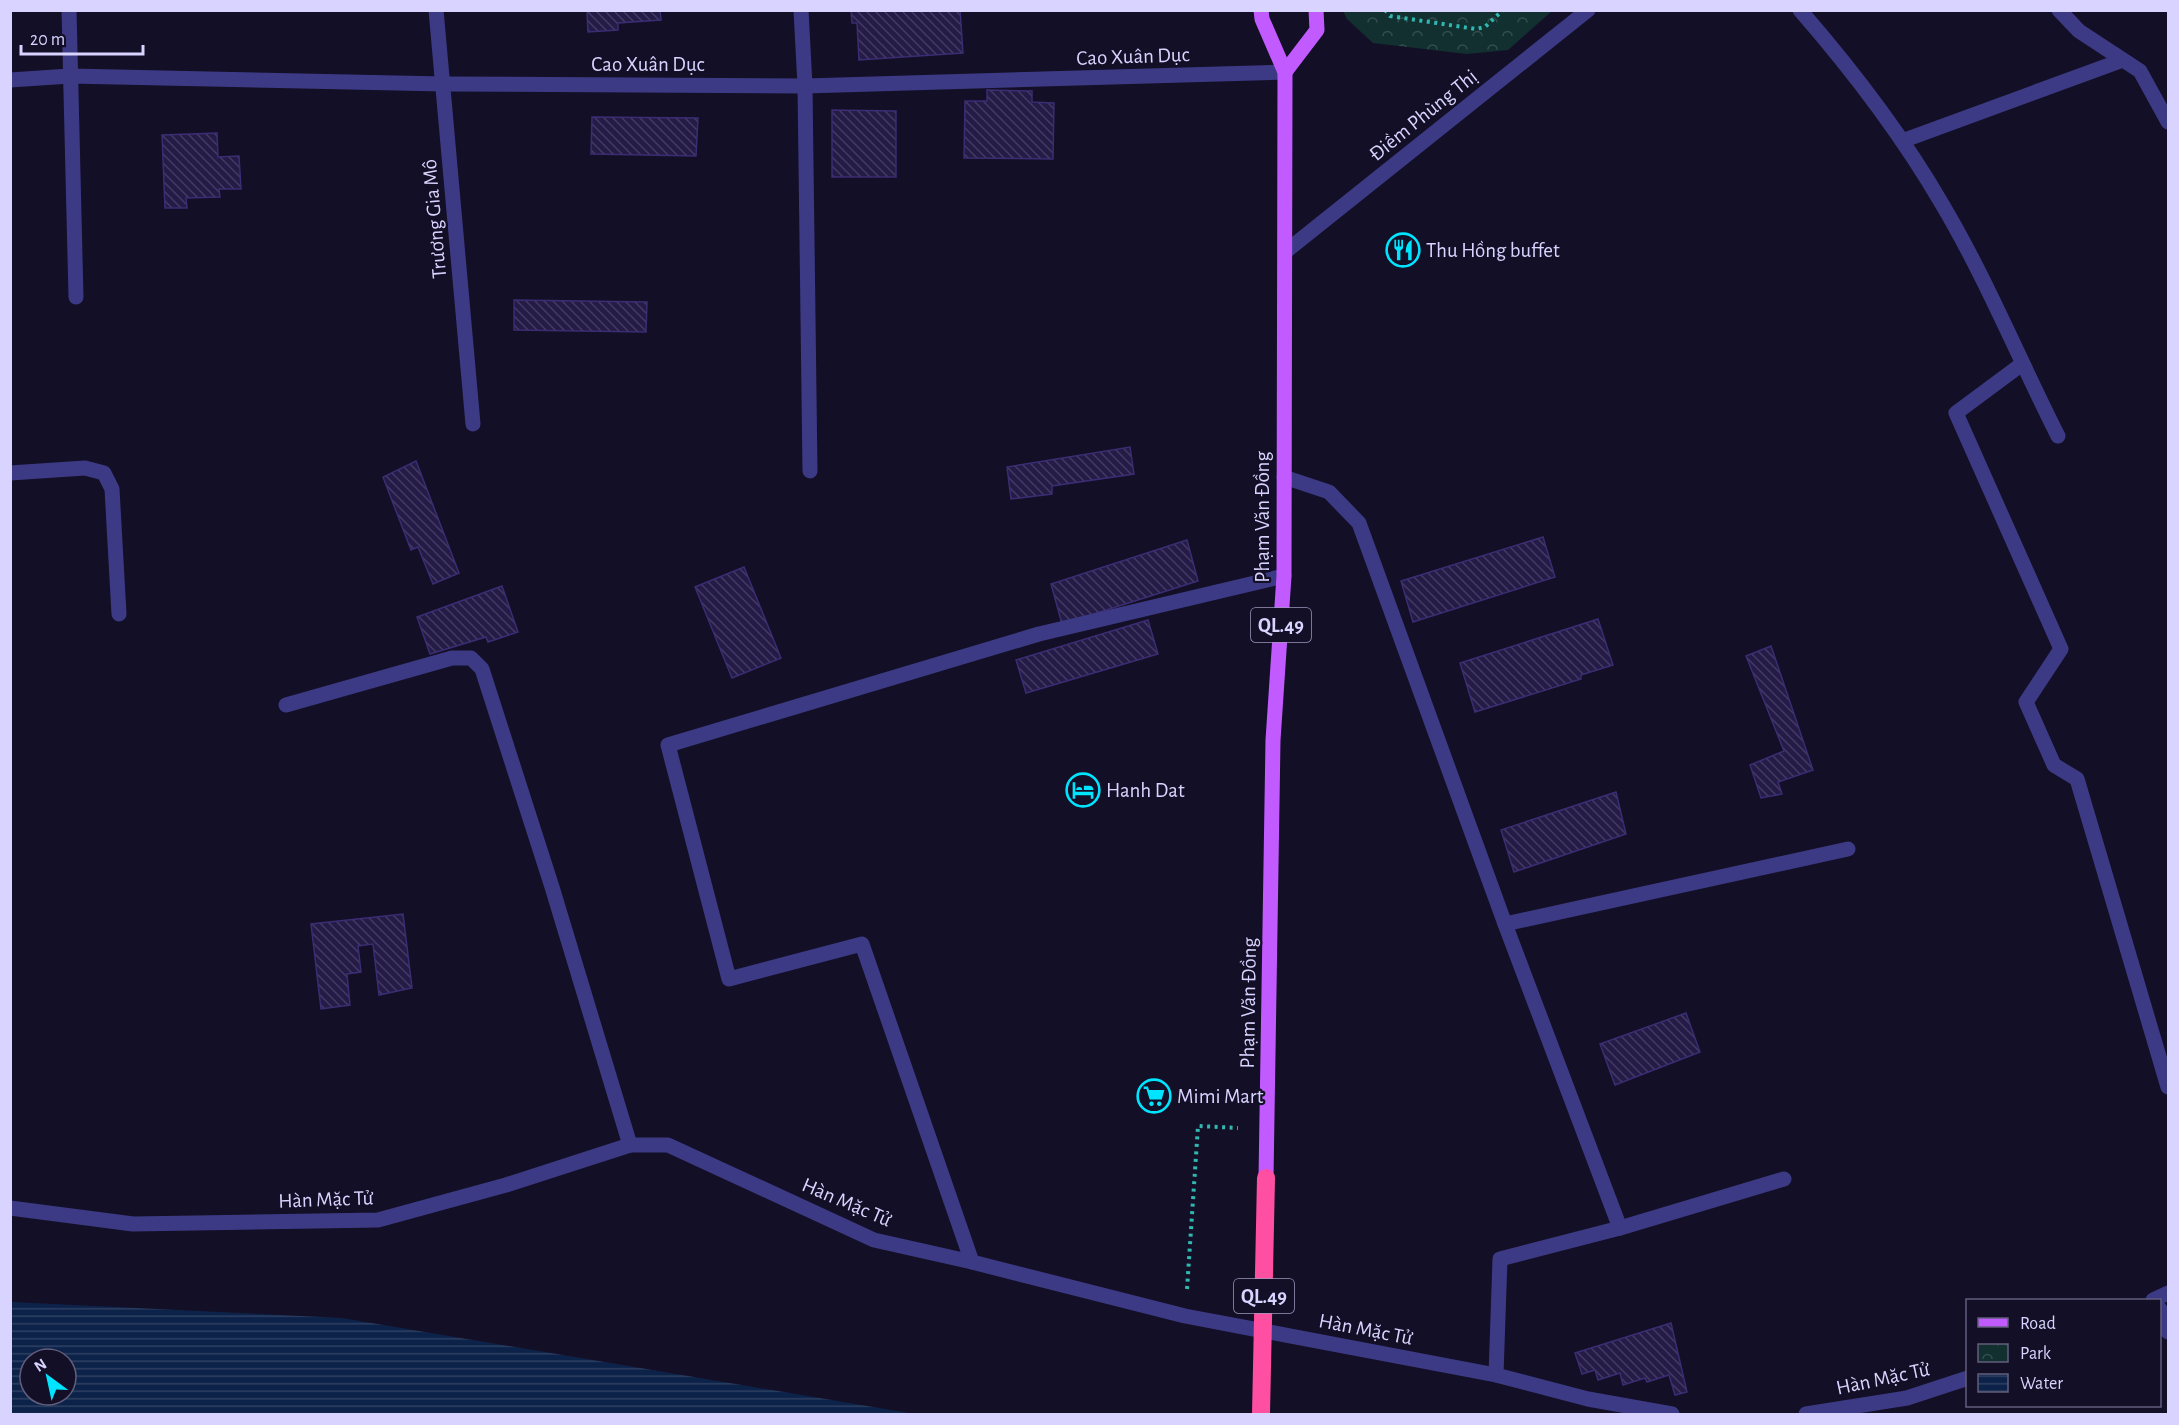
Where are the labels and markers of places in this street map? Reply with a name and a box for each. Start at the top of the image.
restaurant icon: Thu Hồng buffet [1385,232,1421,268]
place label: Thu Hồng buffet [1426,240,1560,261]
hotel icon: Hanh Dat [1065,772,1101,808]
place label: Hanh Dat [1106,780,1185,801]
supermarket icon: Mimi Mart [1136,1078,1172,1114]
place label: Mimi Mart [1177,1086,1264,1107]

